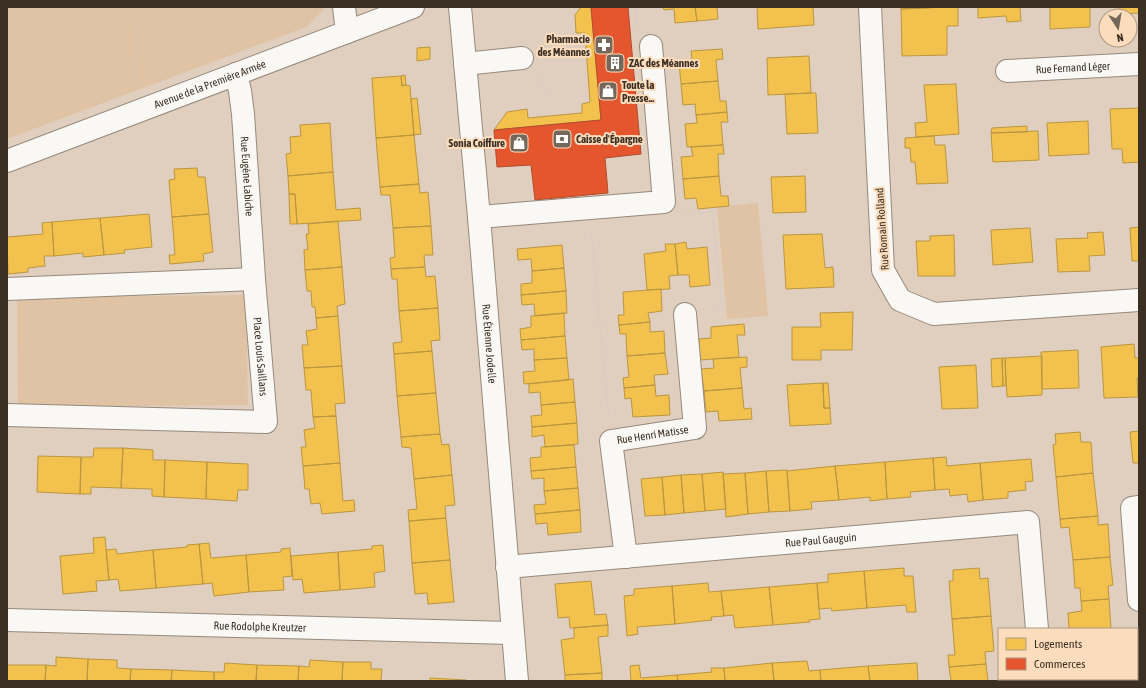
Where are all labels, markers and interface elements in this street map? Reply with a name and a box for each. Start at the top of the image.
north arrow [1098,8,1138,48]
text: N [1116,31,1125,44]
place label: Pharmacie des Méannes [537,33,590,58]
pharmacy icon: Pharmacie des Méannes [593,34,615,56]
building icon: ZAC des Méannes [604,52,626,74]
street label: Avenue de la Première Armée [152,57,268,111]
place label: ZAC des Méannes [629,57,699,69]
street label: Rue Fernand Léger [1035,60,1111,75]
place label: Toute la Presse... [622,79,654,104]
shop icon: Toute la Presse... [597,80,619,102]
bank icon: Caisse d'Épargne [551,128,573,150]
shop icon: Sonia Coiffure [508,132,530,154]
place label: Caisse d'Épargne [576,133,643,145]
street label: Rue Eugène Labiche [238,136,256,217]
place label: Sonia Coiffure [449,137,505,149]
street label: Rue Romain Rolland [873,187,891,271]
street label: Rue Étienne Jodelle [480,304,499,384]
street label: Place Louis Saillans [251,317,270,397]
street label: Rue Henri Matisse [616,423,689,446]
street label: Rue Paul Gauguin [785,531,857,549]
street label: Rue Rodolphe Kreutzer [213,619,307,634]
legend [998,628,1138,680]
text: Logements [1034,637,1082,651]
text: Commerces [1034,657,1085,671]

